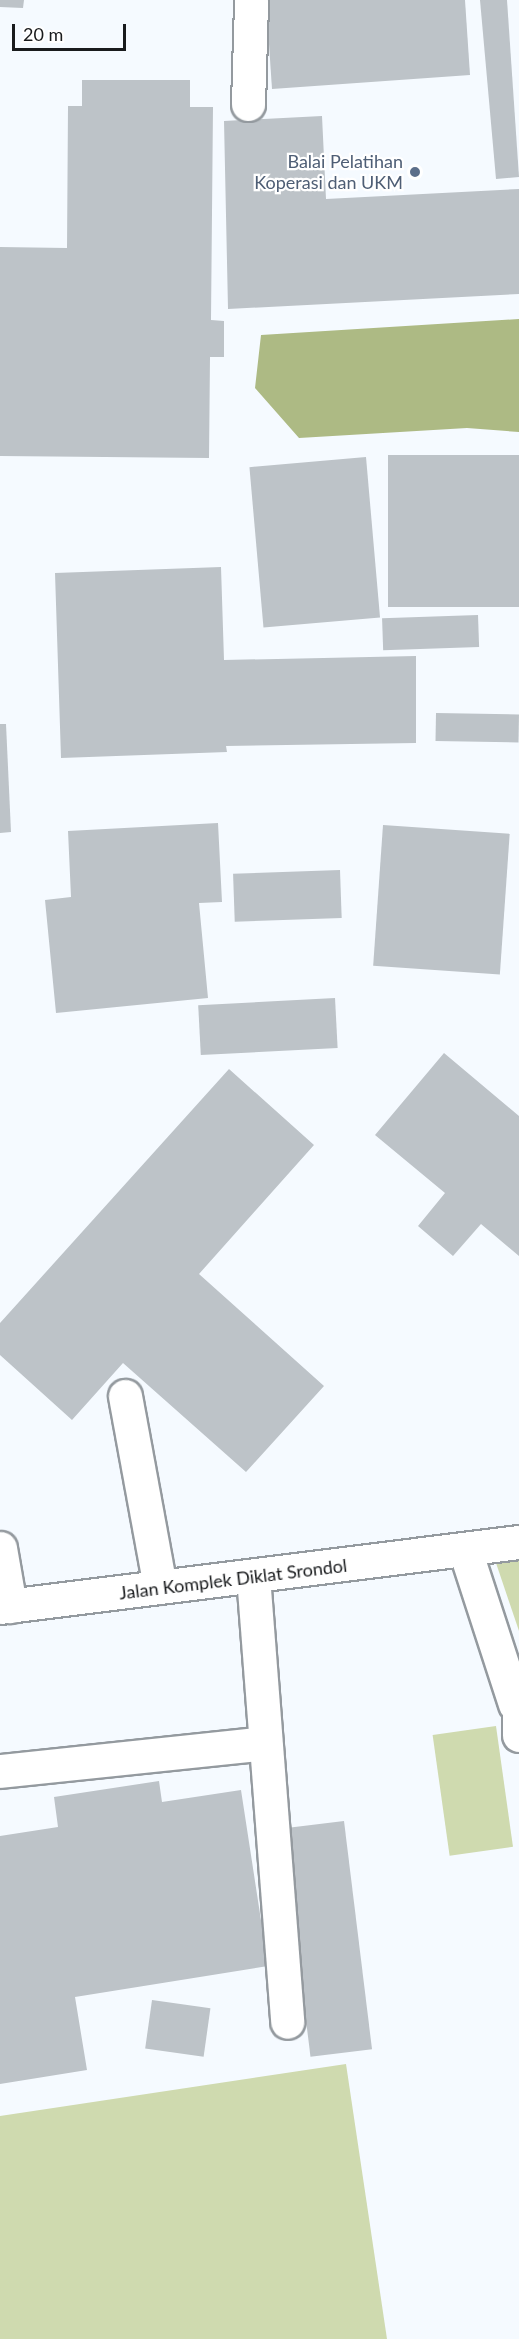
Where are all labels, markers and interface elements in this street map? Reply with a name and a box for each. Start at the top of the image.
scale bar [15,12,129,50]
text: 20 m [23,23,63,45]
place label: Balai Pelatihan Koperasi dan UKM [254,151,403,194]
marker: Balai Pelatihan Koperasi dan UKM [408,165,422,179]
street label: Jalan Komplek Diklat Srondol [118,1554,348,1604]

